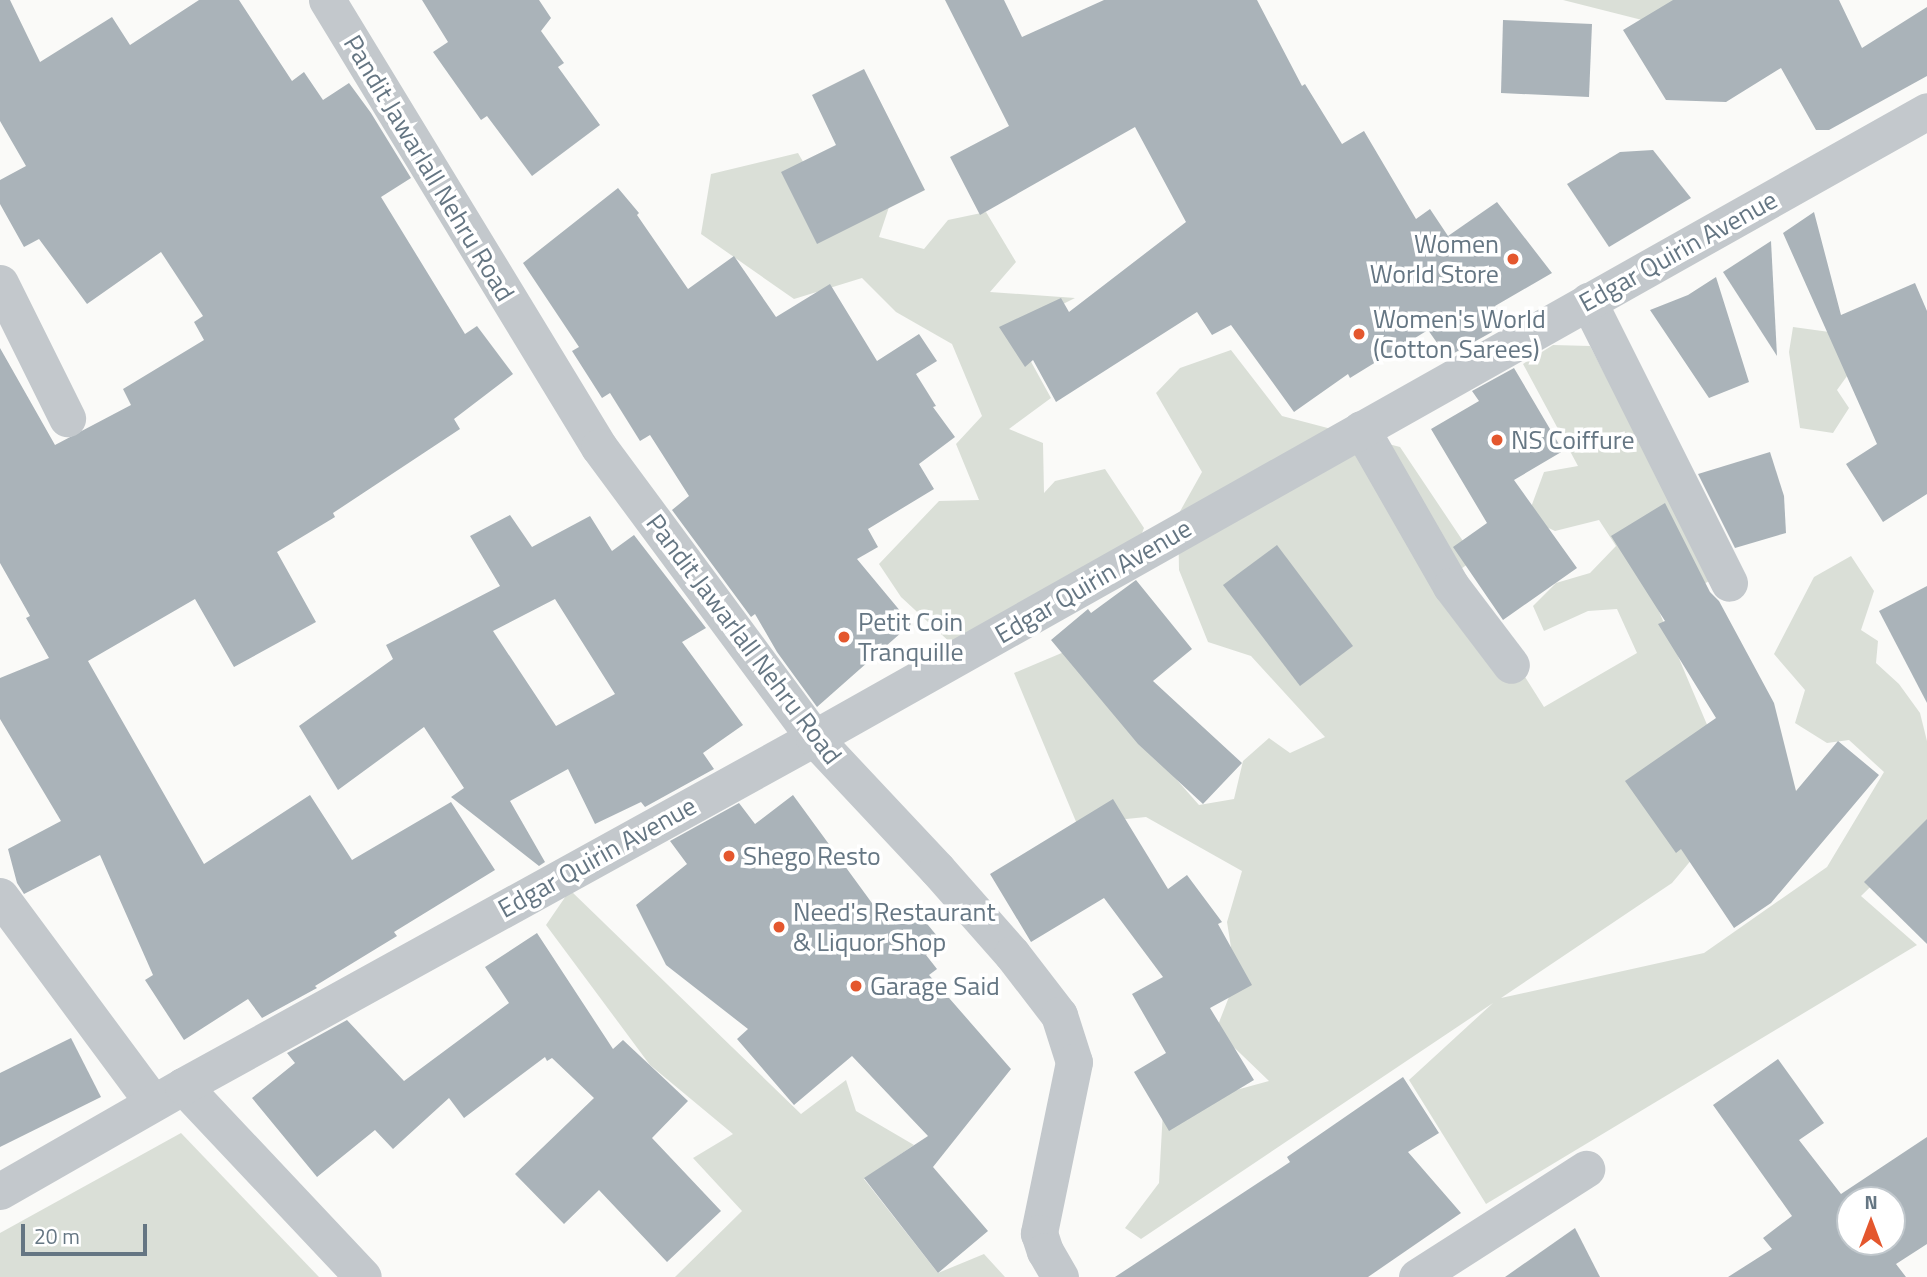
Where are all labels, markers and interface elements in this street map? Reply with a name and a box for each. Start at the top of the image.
street label: Pandit Jawarlall Nehru Road [337,29,521,307]
street label: Edgar Quirin Avenue [1574,184,1782,318]
place label: Women World Store [1370,228,1499,290]
marker: Women World Store [1505,251,1521,267]
place label: Women's World (Cotton Sarees) [1373,303,1546,364]
marker: Women's World (Cotton Sarees) [1351,326,1367,342]
place label: NS Coiffure [1511,424,1635,456]
marker: NS Coiffure [1489,432,1505,448]
street label: Pandit Jawarlall Nehru Road [640,508,848,770]
street label: Edgar Quirin Avenue [989,512,1197,650]
place label: Petit Coin Tranquille [858,606,964,668]
marker: Petit Coin Tranquille [836,629,852,645]
street label: Edgar Quirin Avenue [493,790,701,924]
place label: Shego Resto [743,840,881,872]
marker: Shego Resto [721,848,737,864]
place label: Need's Restaurant & Liquor Shop [793,896,996,958]
marker: Need's Restaurant & Liquor Shop [771,919,787,935]
place label: Garage Said [870,970,1000,1002]
marker: Garage Said [848,978,864,994]
north arrow [1836,1186,1906,1256]
text: N [1864,1187,1878,1216]
scale bar [24,1210,150,1254]
text: 20 m [34,1220,80,1252]

